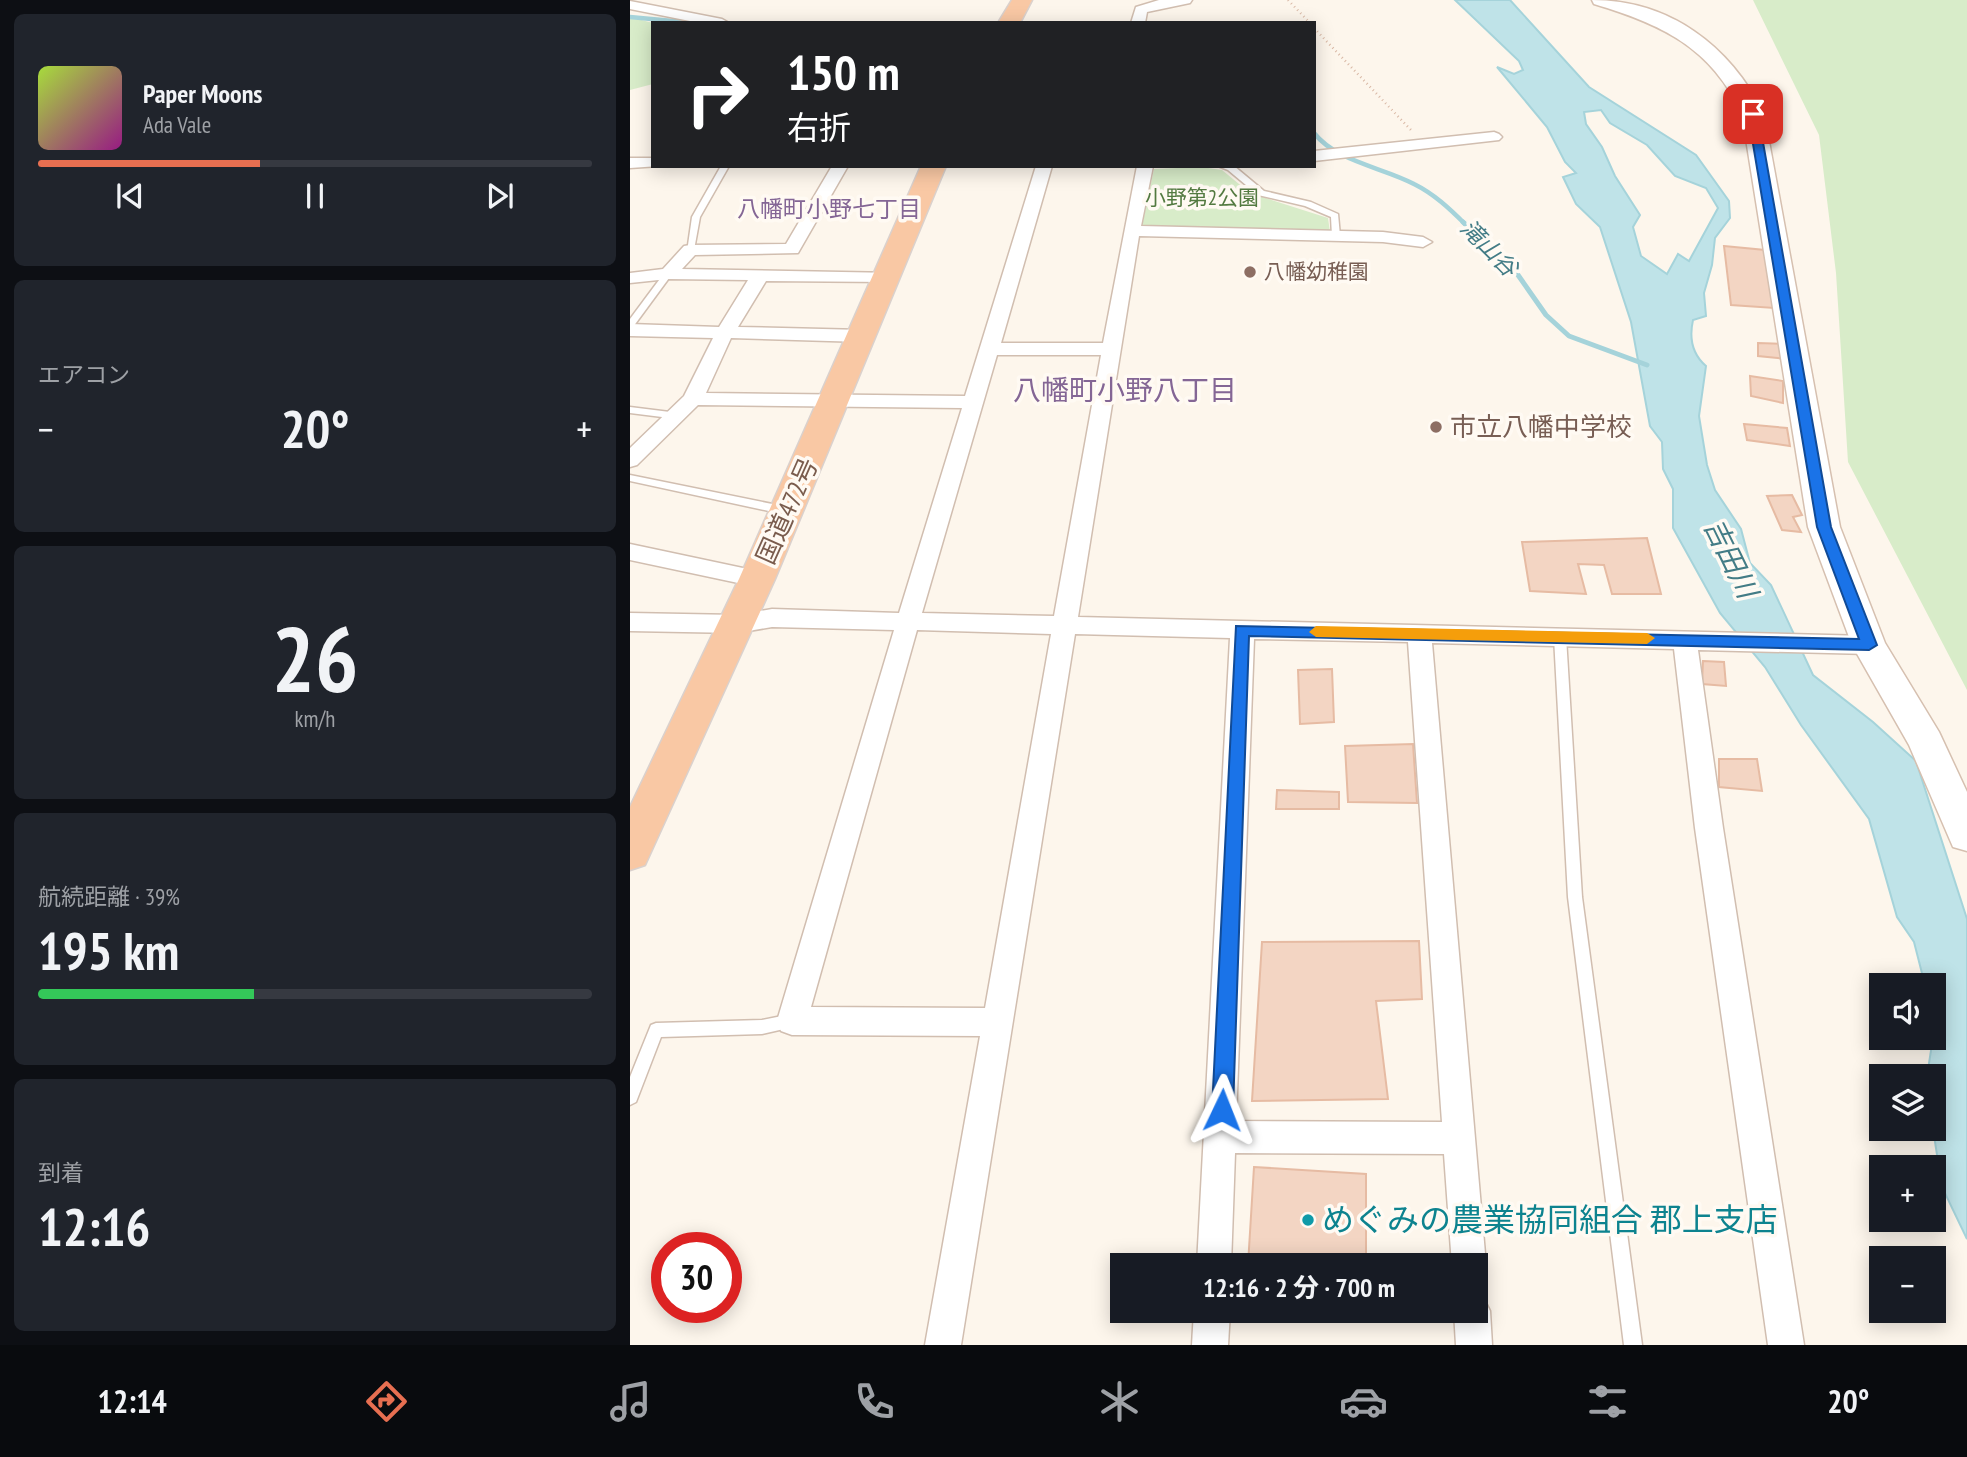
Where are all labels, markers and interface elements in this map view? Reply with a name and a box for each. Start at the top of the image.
text: 150 m [787,40,900,104]
icon: right [672,49,763,140]
text: Paper Moons [143,77,262,110]
pin [1723,84,1783,144]
icon: arrive [1734,95,1772,133]
text: 右折 [787,106,851,148]
text: Ada Vale [143,110,211,139]
icon: previous [111,177,149,215]
icon: pause [296,177,334,215]
icon: next [481,177,519,215]
park label: 小野第2公園 [1145,184,1259,211]
district label: 八幡町小野七丁目 [737,194,921,223]
water label: 滝山谷 [1455,213,1525,284]
place label: 八幡幼稚園 [1264,258,1369,285]
marker: 八幡幼稚園 [1242,264,1258,280]
text: エアコン [38,360,130,389]
district label: 八幡町小野八丁目 [1013,371,1237,408]
text: 20° [281,395,349,462]
text: − [38,404,54,453]
text: + [576,404,592,453]
place label: 市立八幡中学校 [1450,410,1632,443]
marker: 市立八幡中学校 [1428,419,1444,435]
street label: 国道472号 [748,452,825,569]
water label: 吉田川 [1696,512,1768,606]
text: 26 [272,599,359,717]
text: km/h [295,704,335,733]
text: 航続距離 · 39% [38,882,180,911]
text: 195 km [38,917,179,984]
map controls [1869,973,1946,1323]
button: sound [1869,973,1946,1050]
button: layers [1869,1064,1946,1141]
position arrow [1185,1073,1259,1147]
button: + [1869,1155,1946,1232]
text: 到着 [38,1158,84,1187]
text: 12:16 [38,1193,150,1260]
place label: めぐみの農業協同組合 郡上支店 [1322,1198,1778,1240]
marker: めぐみの農業協同組合 郡上支店 [1300,1212,1316,1228]
speed limit sign: 30 [651,1232,742,1323]
button: − [1869,1246,1946,1323]
text: 12:16 · 2 分 · 700 m [1203,1271,1395,1304]
icon: directions [362,1377,411,1426]
icon: music [606,1377,655,1426]
icon: phone [850,1377,899,1426]
icon: climate [1095,1377,1144,1426]
icon: car [1339,1377,1388,1426]
icon: filters [1583,1377,1632,1426]
text: 12:14 [98,1380,167,1422]
text: 20° [1827,1380,1869,1422]

